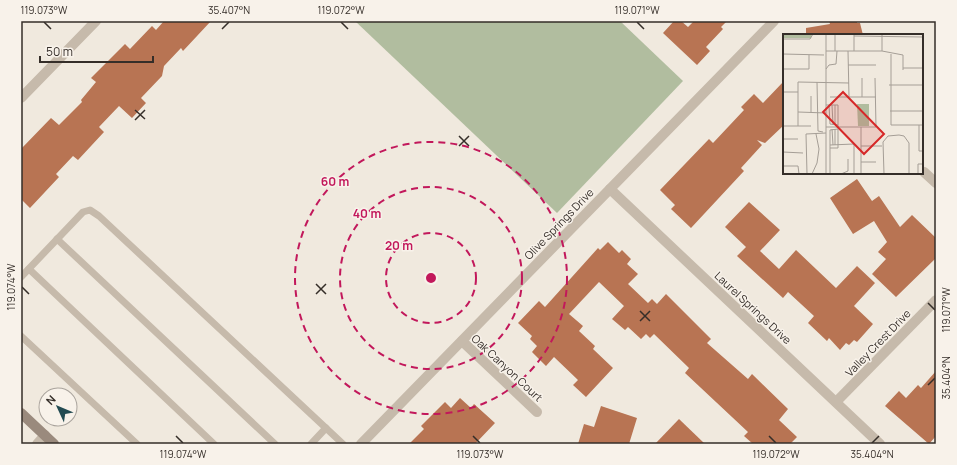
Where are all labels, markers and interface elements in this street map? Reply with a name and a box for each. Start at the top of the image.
text: 119.073°W [21,3,68,17]
text: 35.407°N [208,3,250,17]
text: 119.072°W [317,3,365,17]
text: 119.071°W [614,3,660,17]
inset map [783,34,923,174]
scale bar [40,38,153,64]
text: 50 m [46,43,73,60]
text: 60 m [321,173,349,190]
street label: Olive Springs Drive [521,184,597,263]
text: 40 m [353,205,381,222]
text: 20 m [385,237,413,254]
text: 119.074°W [4,263,18,310]
street label: Laurel Springs Drive [712,268,795,348]
centre of rings [424,271,438,285]
text: 119.071°W [939,287,953,333]
street label: Valley Crest Drive [842,305,914,380]
street label: Oak Canyon Court [469,331,546,405]
text: 35.404°N [939,356,953,400]
north arrow [38,387,78,427]
text: N [42,392,59,408]
text: 119.074°W [160,447,207,461]
text: 119.073°W [457,447,504,461]
text: 119.072°W [752,447,800,461]
text: 35.404°N [850,447,894,461]

